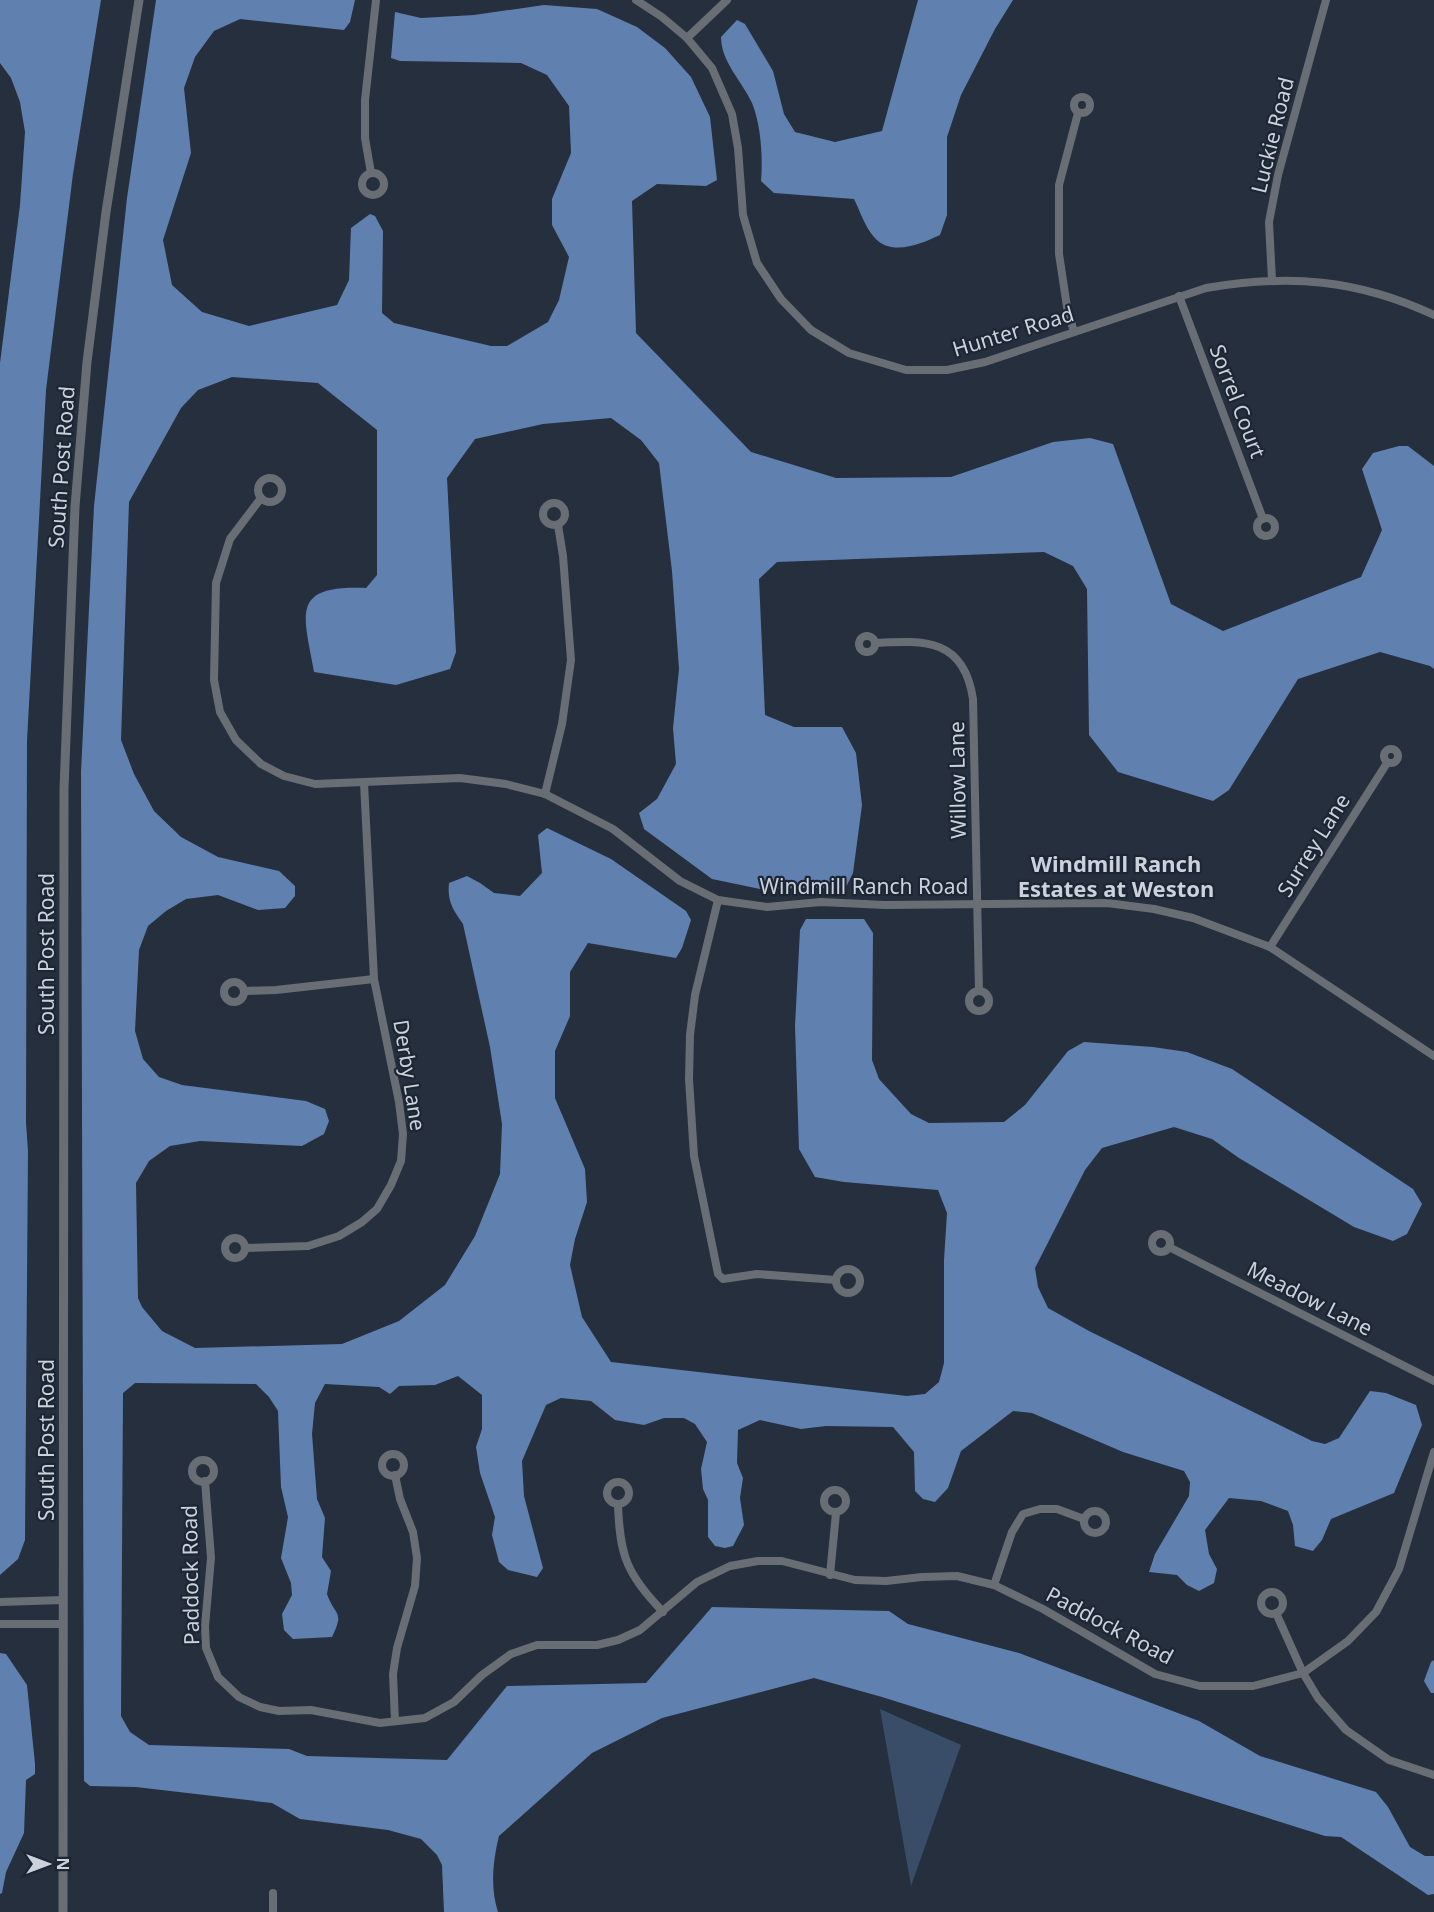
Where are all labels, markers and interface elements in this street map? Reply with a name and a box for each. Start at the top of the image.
street label: Luckie Road [1244,74,1300,196]
street label: Hunter Road [949,299,1077,363]
street label: Sorrel Court [1204,340,1273,462]
street label: South Post Road [41,385,81,549]
street label: Willow Lane [942,721,972,839]
street label: Surrey Lane [1270,788,1356,902]
district label: Windmill Ranch Estates at Weston [1018,848,1214,903]
street label: Windmill Ranch Road [760,872,969,900]
street label: South Post Road [32,873,60,1035]
street label: Derby Lane [387,1017,433,1133]
street label: Meadow Lane [1242,1254,1378,1342]
street label: South Post Road [32,1359,60,1521]
street label: Paddock Road [175,1505,205,1645]
street label: Paddock Road [1042,1580,1178,1670]
north arrow [18,1834,78,1894]
text: N [52,1857,74,1871]

